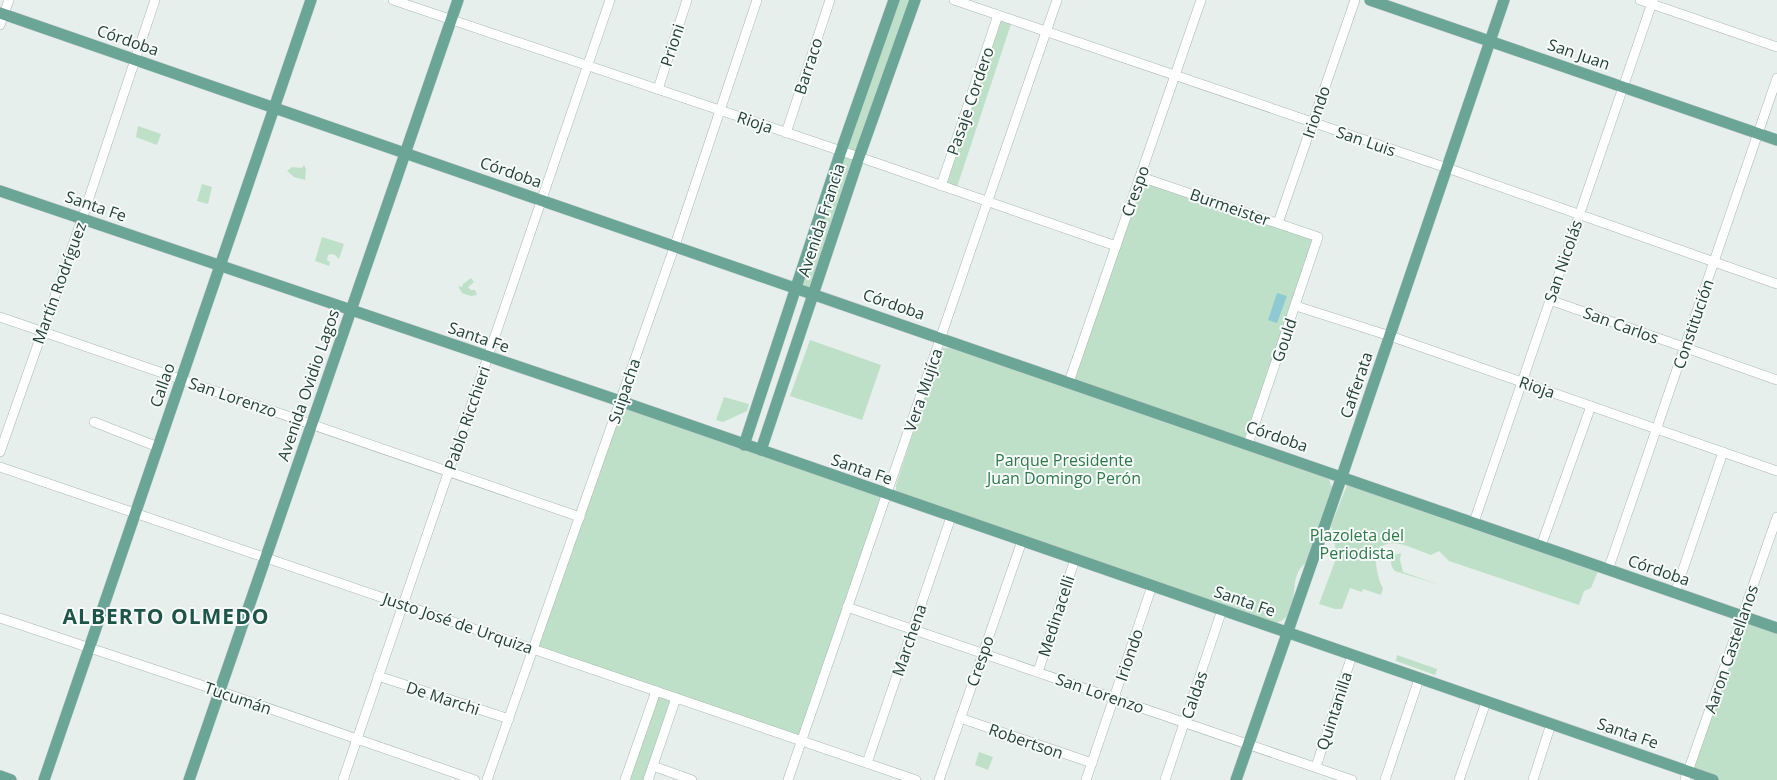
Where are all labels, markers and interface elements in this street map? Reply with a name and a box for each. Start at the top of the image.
street label: Córdoba [94,19,162,61]
street label: Prioni [655,21,689,69]
street label: San Juan [1545,33,1613,75]
street label: Barraco [789,35,827,97]
street label: Pasaje Cordero [941,44,999,158]
street label: Iriondo [1297,83,1335,141]
street label: Rioja [734,106,776,138]
street label: San Luis [1333,121,1399,161]
street label: Córdoba [477,151,545,193]
street label: Avenida Francia [792,161,850,279]
street label: Crespo [1116,163,1154,219]
street label: Burmeister [1187,183,1273,231]
street label: Santa Fe [62,185,130,227]
street label: San Nicolás [1539,217,1587,305]
street label: Martín Rodríguez [27,219,91,347]
street label: Constitución [1667,276,1719,372]
street label: Córdoba [860,283,928,325]
street label: San Carlos [1580,301,1662,349]
street label: Avenida Ovidio Lagos [272,306,344,464]
street label: Gould [1266,315,1302,365]
street label: Santa Fe [445,316,513,358]
street label: Vera Mujíca [898,345,948,435]
street label: Cafferata [1334,349,1378,421]
street label: Suipacha [603,355,645,427]
street label: Callao [144,360,180,410]
street label: Pablo Ricchieri [439,363,495,473]
street label: Rioja [1516,371,1558,403]
street label: San Lorenzo [186,372,280,422]
street label: Córdoba [1243,415,1311,457]
street label: Santa Fe [828,448,896,490]
park label: Parque Presidente Juan Domingo Perón [985,449,1141,489]
park label: Plazoleta del Periodista [1310,524,1404,564]
street label: Córdoba [1625,549,1693,591]
street label: Medinacelli [1032,572,1080,660]
street label: Santa Fe [1211,580,1279,622]
street label: Aaron Castellanos [1699,582,1763,716]
street label: Justo José de Urquiza [378,586,536,659]
street label: Marchena [886,601,932,679]
district label: ALBERTO OLMEDO [63,602,269,630]
street label: Iriondo [1110,626,1148,684]
street label: Crespo [961,633,999,689]
street label: San Lorenzo [1053,668,1147,718]
street label: Caldas [1176,668,1212,722]
street label: Quintanilla [1311,669,1357,753]
street label: Tucumán [202,676,274,720]
street label: De Marchi [403,676,483,720]
street label: Santa Fe [1594,712,1662,754]
street label: Robertson [986,718,1066,764]

